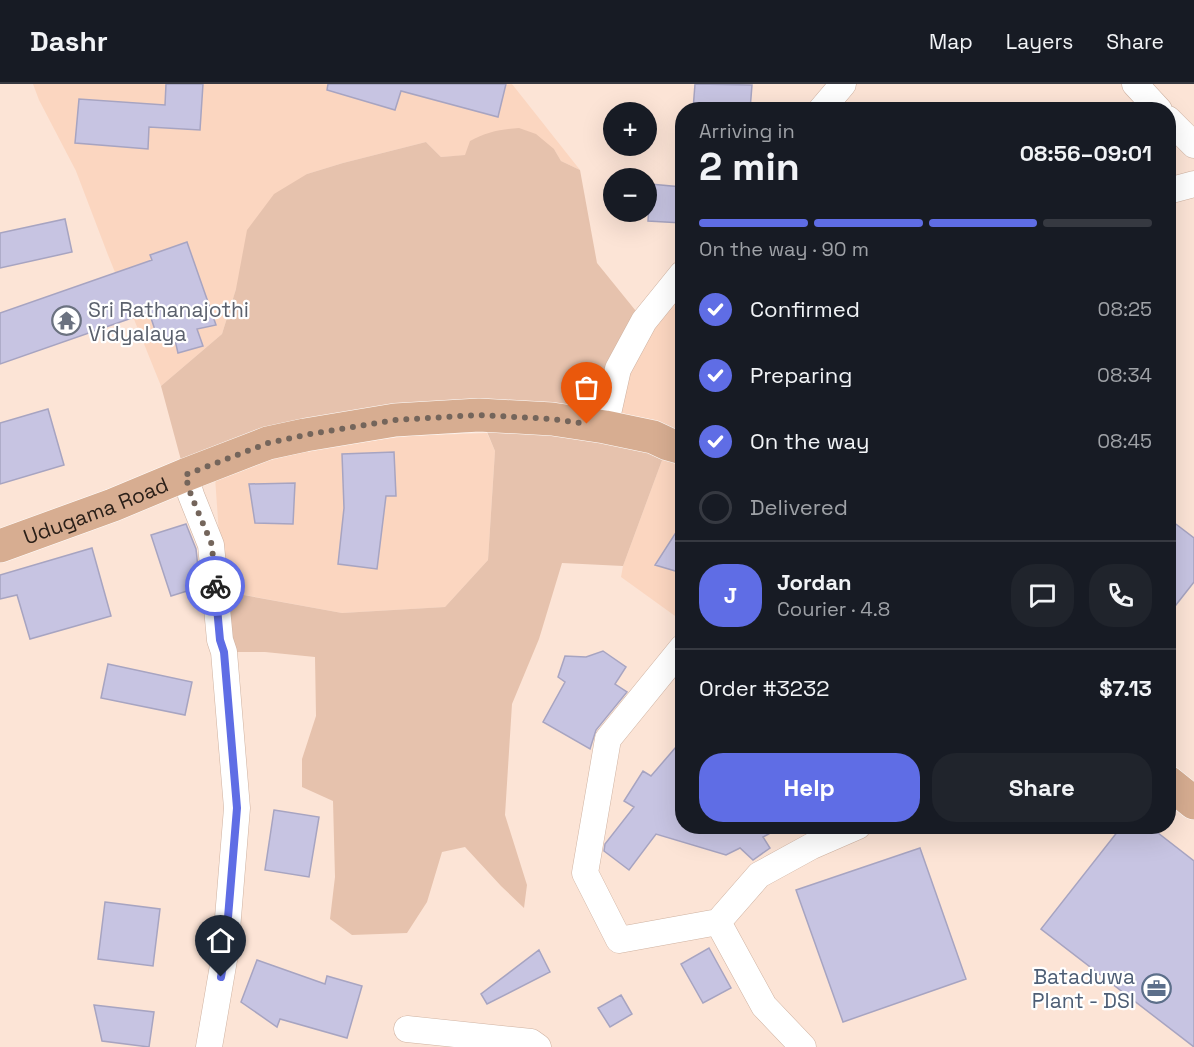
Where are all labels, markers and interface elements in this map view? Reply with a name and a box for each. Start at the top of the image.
text: Dashr [30,23,108,59]
text: Map [929,28,973,55]
text: Layers [1006,28,1073,55]
text: Share [1106,28,1164,55]
map controls [603,102,657,222]
button: + [603,102,657,156]
text: Arriving in [699,118,795,144]
text: 08:56–09:01 [1020,139,1152,167]
text: 2 min [699,142,800,191]
button: − [603,168,657,222]
text: On the way · 90 m [699,236,869,262]
icon: check [699,293,732,326]
text: Confirmed [750,295,860,323]
place label: Sri Rathanajothi Vidyalaya [88,296,249,347]
text: 08:25 [1098,296,1152,322]
temple icon: Sri Rathanajothi Vidyalaya [51,305,83,337]
icon: check [699,359,732,392]
text: Preparing [750,361,852,389]
pin [561,362,612,424]
text: 08:34 [1097,362,1152,388]
icon: bag [570,371,603,404]
icon: check [699,425,732,458]
text: On the way [750,427,869,455]
text: 08:45 [1097,428,1152,454]
street label: Udugama Road [19,470,172,550]
text: Delivered [750,493,848,521]
courier [185,556,245,616]
button: chat [1011,564,1074,627]
button: phone [1089,564,1152,627]
text: Jordan [777,568,852,596]
icon: bike [199,570,232,603]
text: J [724,581,737,609]
text: Courier · 4.8 [777,596,890,622]
text: Order #3232 [699,674,830,702]
text: $7.13 [1099,674,1152,702]
button: Help [699,753,920,822]
button: Share [932,753,1152,822]
pin [195,915,246,977]
icon: home [204,924,237,957]
place label: Bataduwa Plant - DSI [1032,963,1135,1014]
office icon: Bataduwa Plant - DSI [1140,972,1172,1004]

